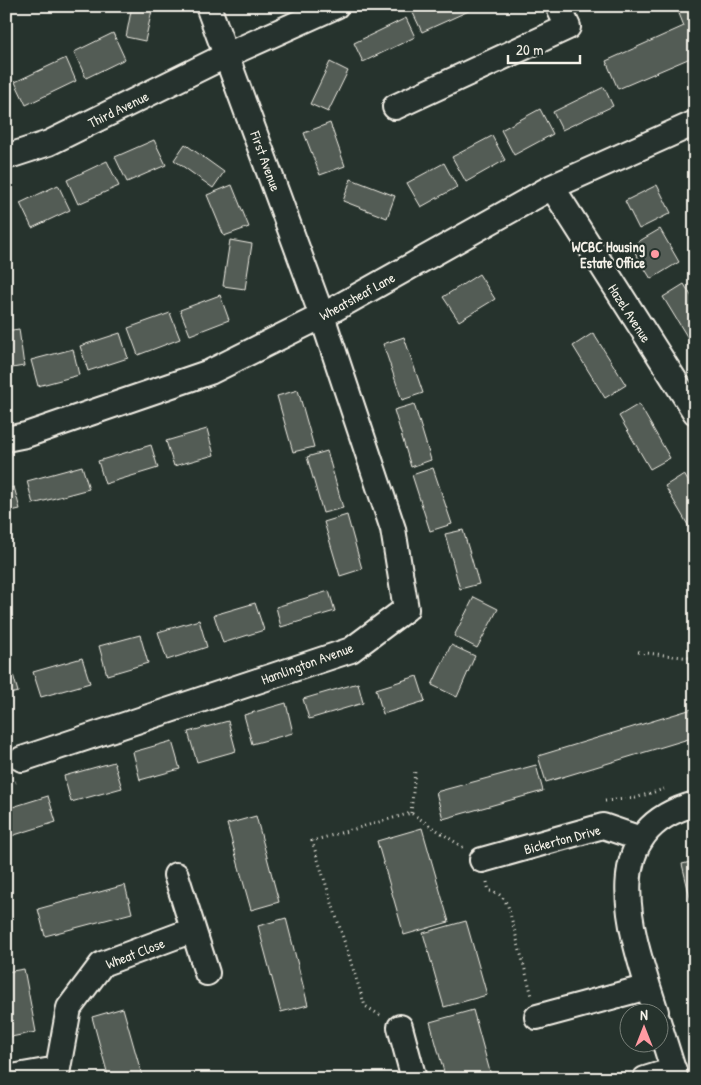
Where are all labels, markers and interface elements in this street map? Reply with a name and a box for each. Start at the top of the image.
scale bar [508,32,581,64]
text: 20 m [516,39,543,60]
street label: Third Avenue [85,86,152,132]
street label: First Avenue [246,127,286,194]
place label: WCBC Housing Estate Office [572,237,645,272]
marker: WCBC Housing Estate Office [649,248,661,260]
street label: Wheatsheaf Lane [316,267,399,325]
street label: Hazel Avenue [604,280,656,346]
street label: Hamlington Avenue [258,637,356,689]
street label: Bickerton Drive [521,820,603,858]
street label: Wheat Close [103,933,168,973]
north arrow [618,1002,668,1052]
text: N [640,1005,648,1024]

